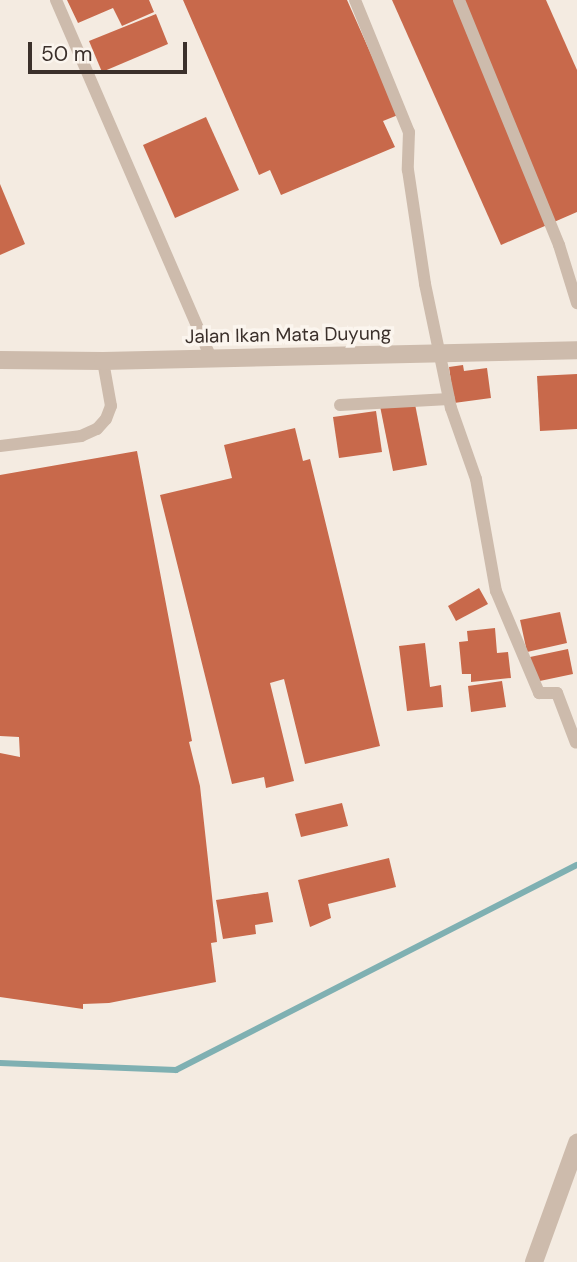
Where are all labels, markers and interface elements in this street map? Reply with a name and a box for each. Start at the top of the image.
scale bar [32,28,191,72]
text: 50 m [41,40,92,68]
street label: Jalan Ikan Mata Duyung [185,322,391,348]

